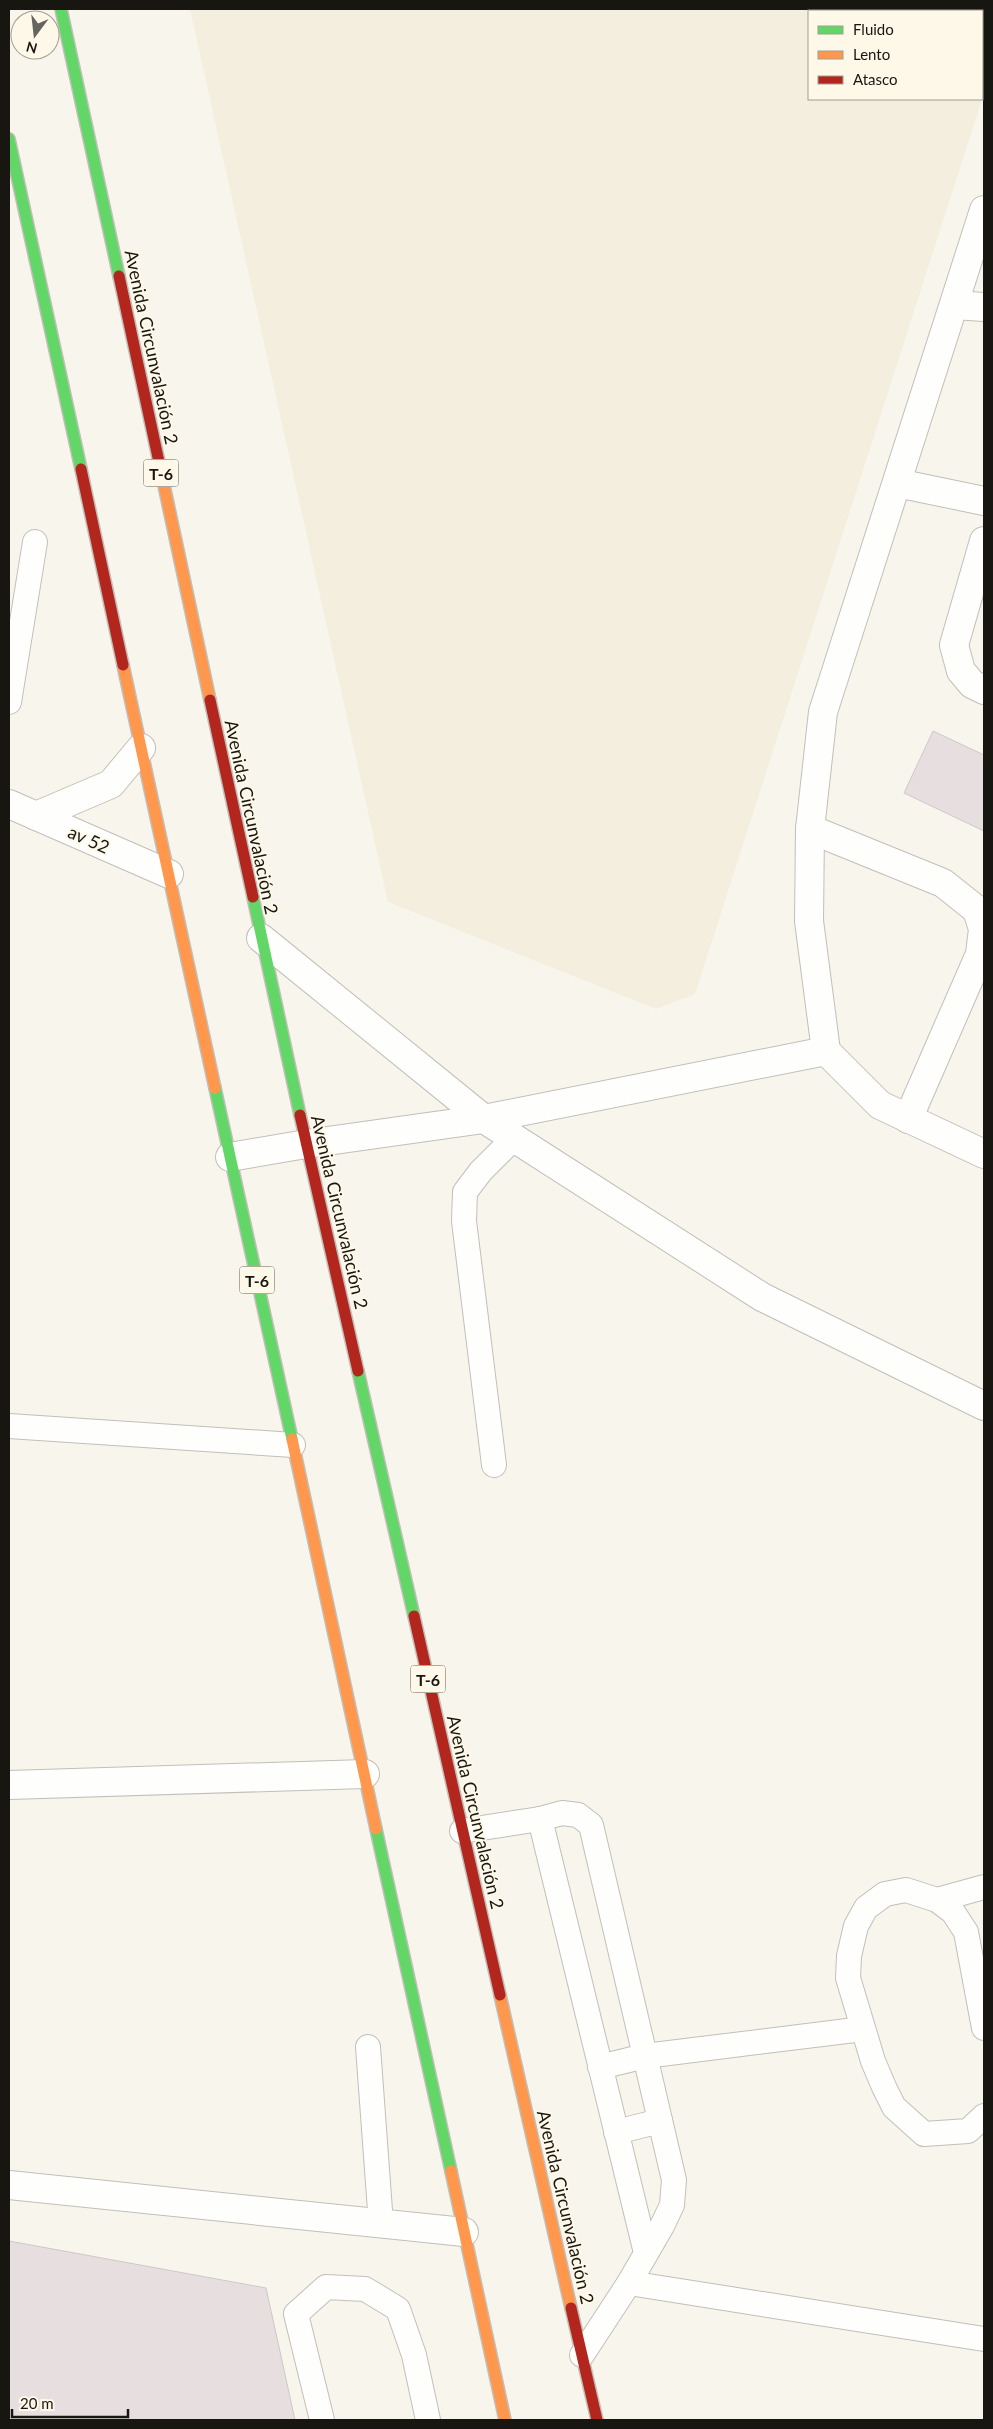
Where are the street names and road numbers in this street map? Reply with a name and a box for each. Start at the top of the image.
street label: Avenida Circunvalación 2 [121,248,183,446]
road number: T-6 [144,459,178,486]
street label: Avenida Circunvalación 2 [221,718,283,916]
street label: av 52 [65,820,113,858]
street label: Avenida Circunvalación 2 [307,1113,373,1311]
road number: T-6 [240,1266,274,1294]
road number: T-6 [410,1666,446,1692]
street label: Avenida Circunvalación 2 [443,1713,509,1911]
street label: Avenida Circunvalación 2 [533,2108,599,2306]

